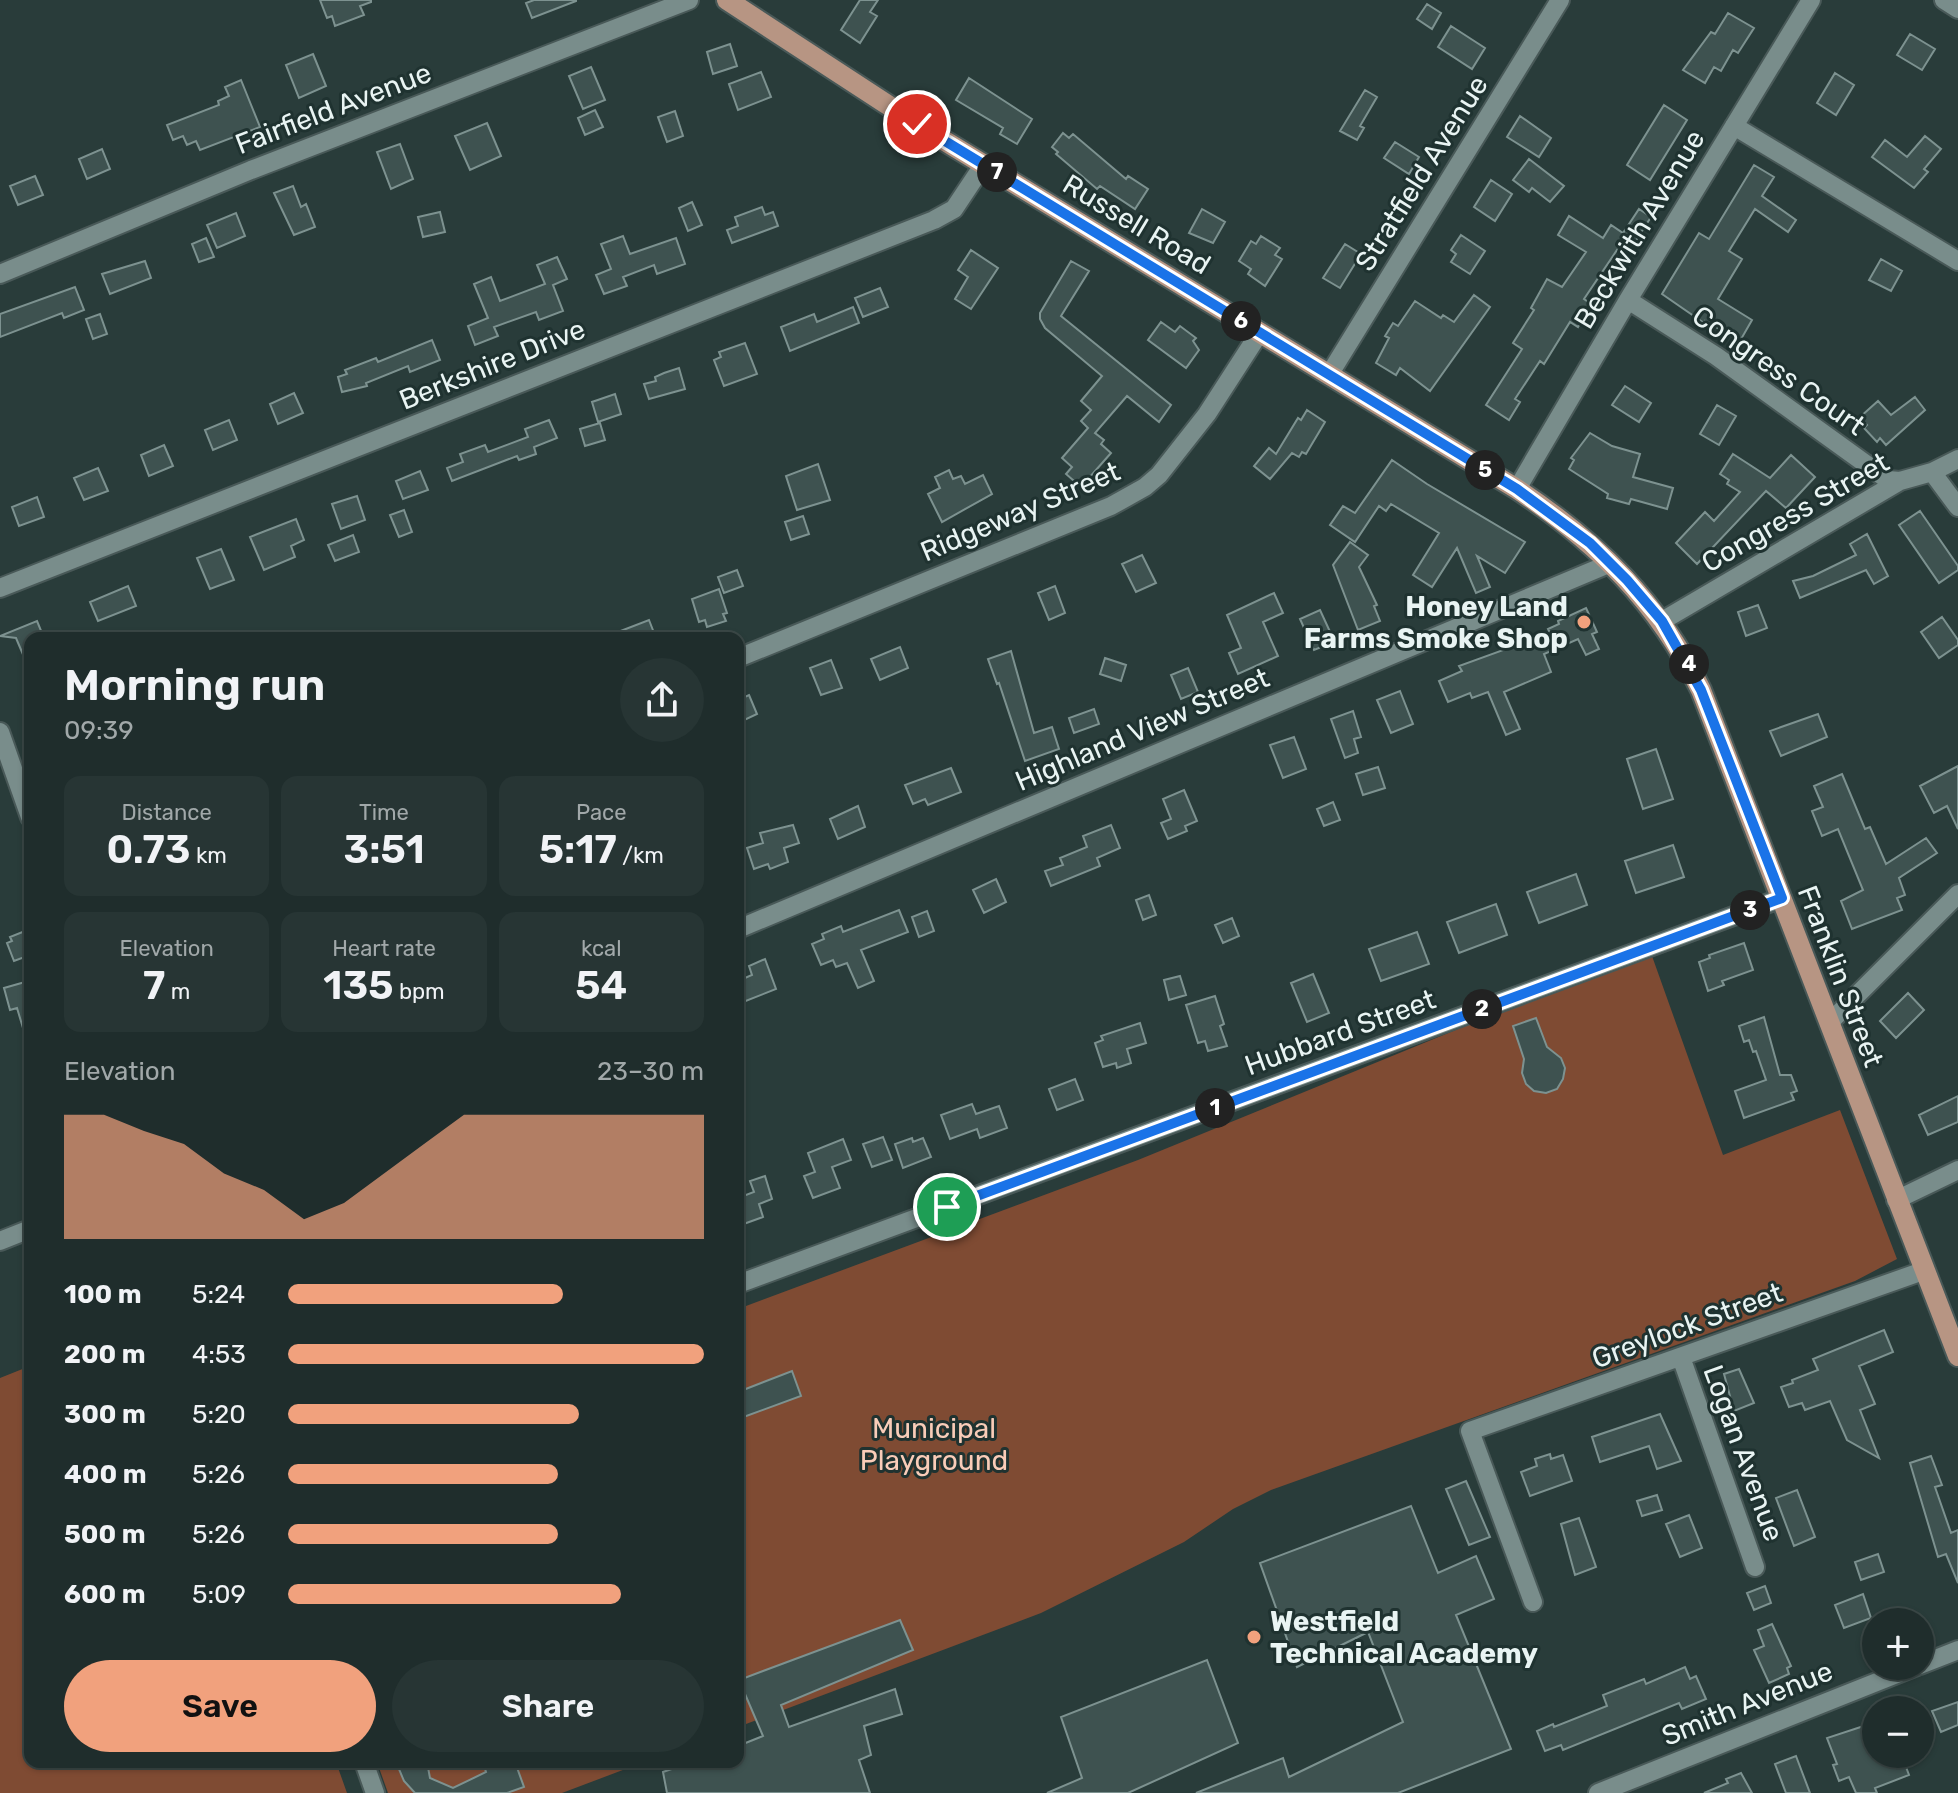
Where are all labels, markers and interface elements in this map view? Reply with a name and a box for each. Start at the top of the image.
street label: Fairfield Avenue [231,56,436,161]
street label: Stratfield Avenue [1348,70,1495,277]
pin [883,90,951,158]
icon: check [895,102,939,146]
street label: Beckwith Avenue [1567,124,1712,334]
pin: 7 [977,152,1017,192]
text: 7 [991,158,1003,185]
street label: Russell Road [1057,167,1216,281]
street label: Congress Court [1686,299,1871,442]
pin: 6 [1221,301,1261,341]
text: 6 [1234,307,1248,334]
street label: Berkshire Drive [394,312,590,417]
street label: Congress Street [1696,445,1895,579]
pin: 5 [1465,450,1505,490]
street label: Ridgeway Street [915,455,1125,568]
text: 5 [1478,456,1492,483]
place label: Honey Land Farms Smoke Shop [1304,590,1568,655]
marker: Honey Land Farms Smoke Shop [1575,613,1593,631]
pin: 4 [1669,644,1709,684]
text: 4 [1681,650,1697,677]
button: share [620,658,704,742]
text: Morning run [64,659,325,711]
street label: Highland View Street [1010,661,1274,798]
text: 09:39 [64,715,134,746]
text: Distance [122,799,212,826]
text: Time [359,799,409,826]
text: Pace [576,799,627,826]
text: 0.73 [106,826,191,873]
text: 3:51 [343,826,425,873]
text: 5:17 [539,826,617,873]
text: km [191,842,227,869]
text: /km [617,842,664,869]
street label: Franklin Street [1791,881,1890,1072]
pin: 3 [1730,890,1770,930]
text: 3 [1743,896,1757,923]
text: Elevation [120,935,214,962]
text: Heart rate [332,935,436,962]
text: kcal [581,935,622,962]
text: 7 [143,962,165,1009]
text: 135 [323,962,394,1009]
text: 54 [575,962,627,1009]
text: m [165,978,190,1005]
text: bpm [394,978,445,1005]
street label: Hubbard Street [1240,983,1440,1082]
pin: 2 [1462,989,1502,1029]
text: 2 [1475,995,1489,1022]
text: Elevation [64,1056,175,1087]
text: 23–30 m [597,1056,704,1087]
pin: 1 [1195,1088,1235,1128]
text: 1 [1210,1094,1220,1121]
pin [913,1173,981,1241]
icon: arrive [925,1185,969,1229]
street label: Greylock Street [1587,1276,1787,1375]
text: 100 m [64,1279,142,1310]
text: 5:24 [192,1279,245,1310]
text: 200 m [64,1339,146,1370]
text: 4:53 [192,1339,246,1370]
street label: Logan Avenue [1696,1361,1791,1546]
text: 300 m [64,1399,146,1430]
text: 5:20 [192,1399,246,1430]
park label: Municipal Playground [860,1412,1008,1477]
text: 400 m [64,1459,146,1490]
text: 5:26 [192,1459,245,1490]
text: 500 m [64,1519,146,1550]
text: 5:26 [192,1519,245,1550]
text: 600 m [64,1579,146,1610]
text: 5:09 [192,1579,246,1610]
place label: Westfield Technical Academy [1270,1605,1538,1670]
map controls [1862,1608,1934,1768]
button: + [1862,1608,1934,1680]
marker: Westfield Technical Academy [1245,1628,1263,1646]
street label: Smith Avenue [1657,1654,1837,1753]
button: Save [64,1660,376,1752]
button: Share [392,1660,704,1752]
button: − [1862,1696,1934,1768]

